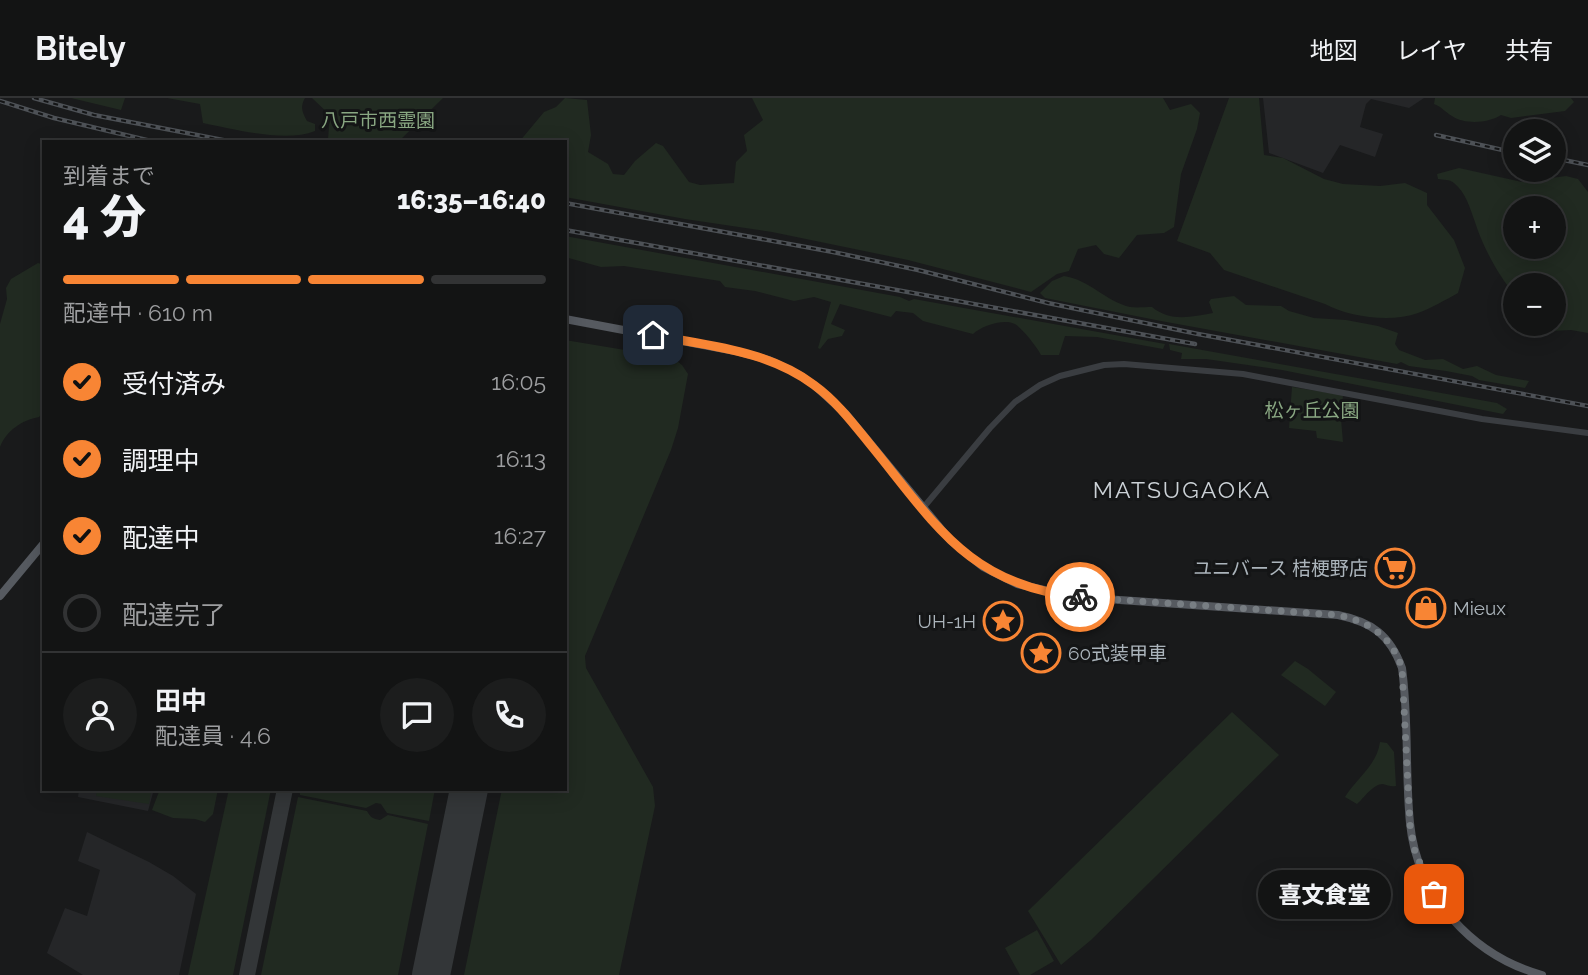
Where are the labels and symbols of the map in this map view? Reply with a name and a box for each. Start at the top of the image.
park label: 八戸市西霊園 [321,109,435,131]
pin [623,305,683,365]
park label: 松ヶ丘公園 [1264,399,1360,421]
district label: MATSUGAOKA [1093,476,1271,503]
supermarket icon: ユニバース 桔梗野店 [1374,547,1416,589]
place label: ユニバース 桔梗野店 [1193,557,1368,579]
courier [1045,562,1115,632]
shop icon: Mieux [1405,587,1447,629]
place label: Mieux [1453,597,1506,619]
place icon: UH-1H [982,600,1024,642]
place label: UH-1H [918,610,976,632]
place icon: 60式装甲車 [1020,632,1062,674]
place label: 60式装甲車 [1068,642,1167,664]
pin [1404,864,1464,924]
callout: 喜文食堂 [1259,870,1392,918]

